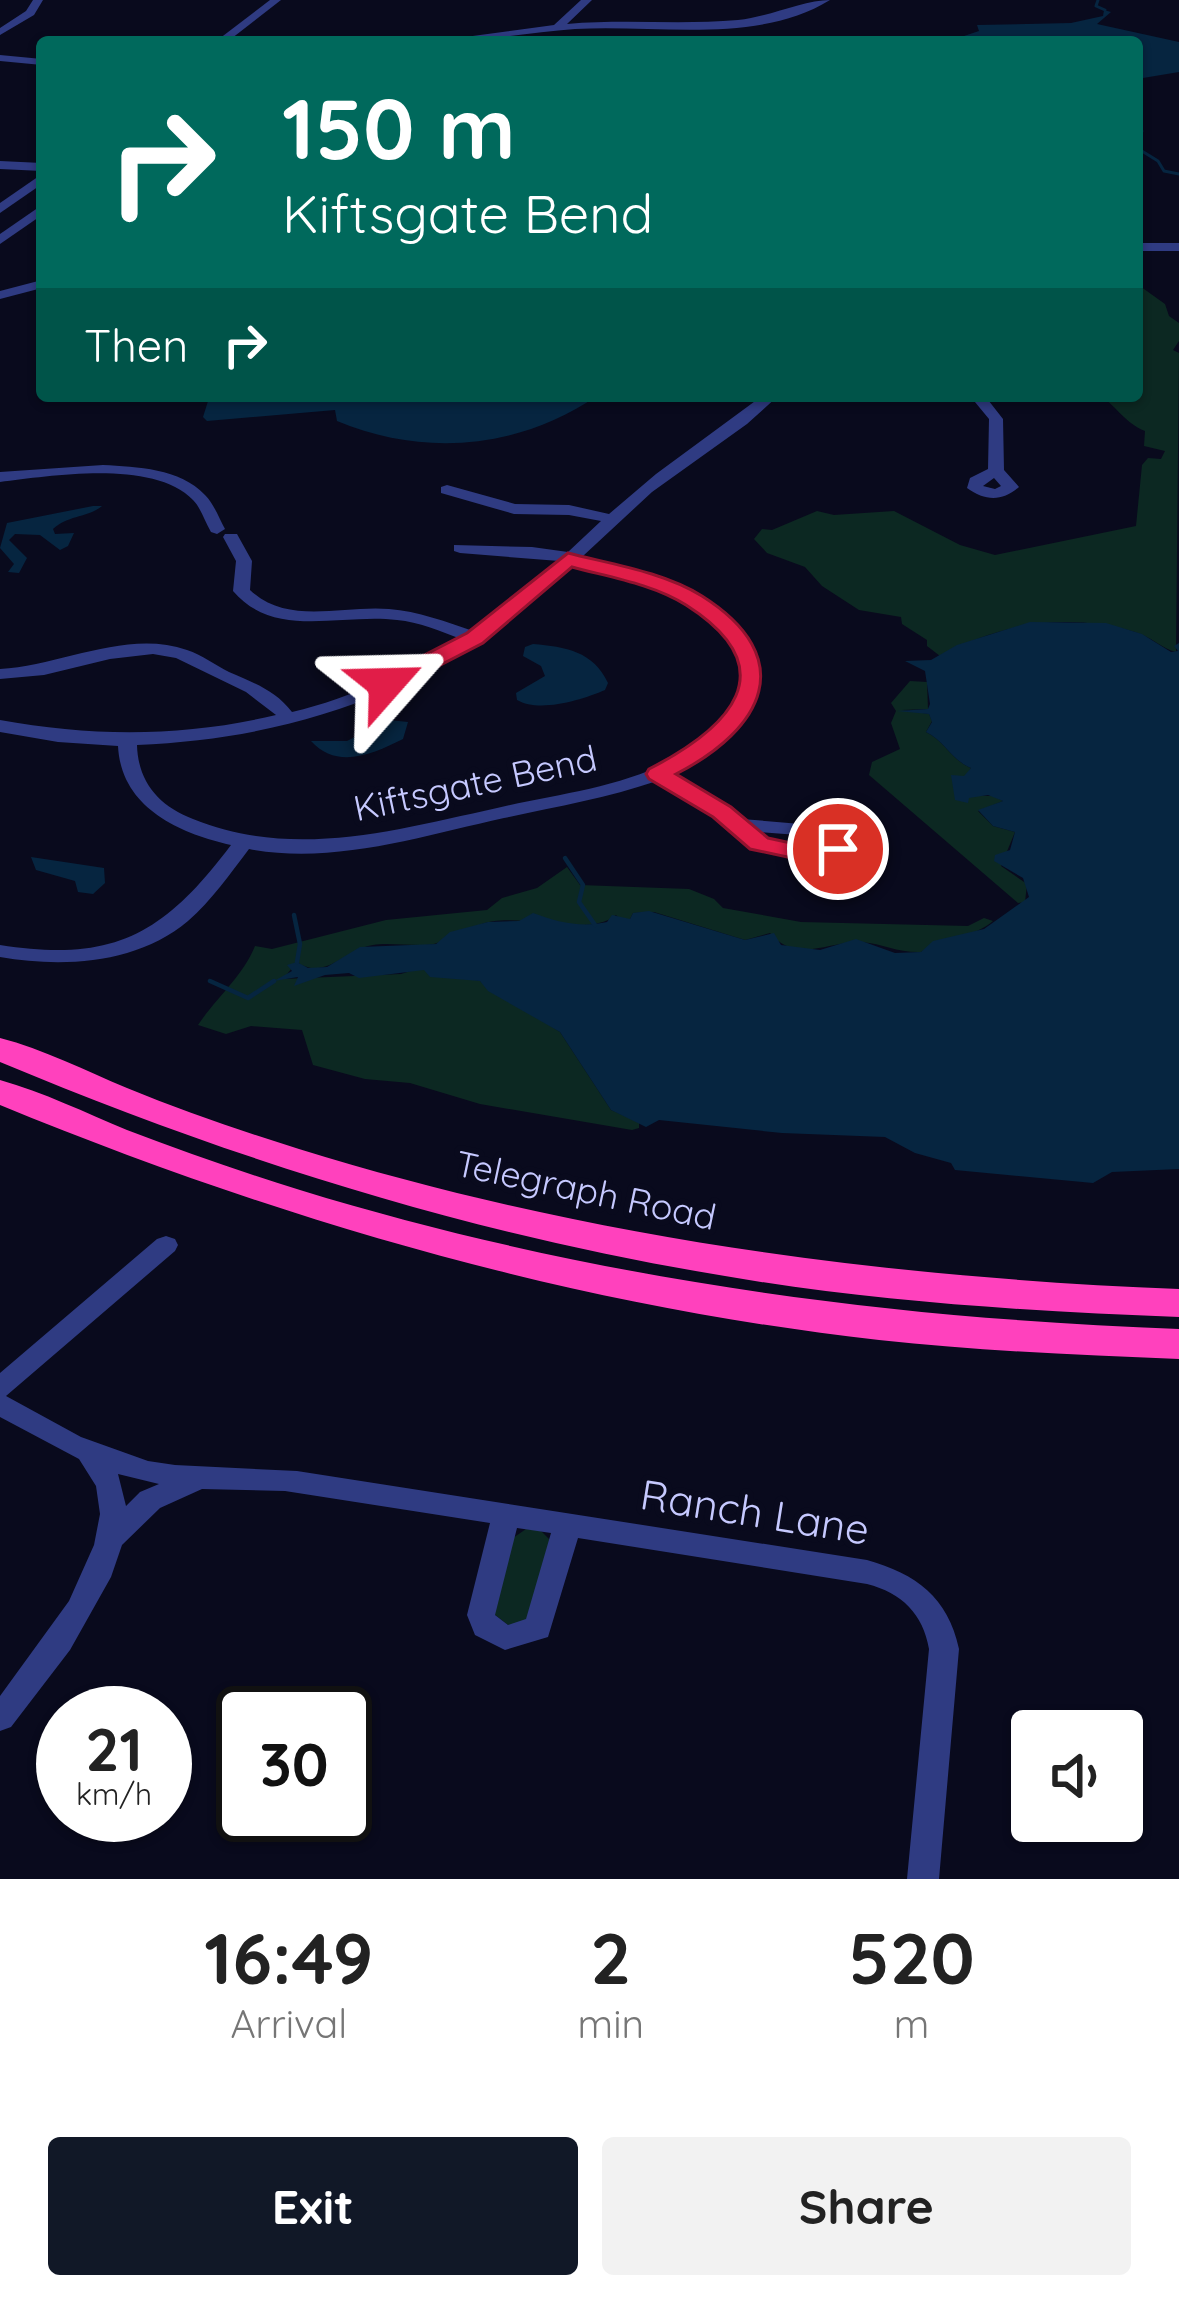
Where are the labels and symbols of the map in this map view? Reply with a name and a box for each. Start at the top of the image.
position arrow [323,621,449,747]
street label: Kiftsgate Bend [349,735,601,830]
pin [787,798,889,900]
street label: Telegraph Road [452,1140,720,1239]
street label: Ranch Lane [637,1467,873,1556]
speed limit sign: 30 [216,1686,372,1842]

